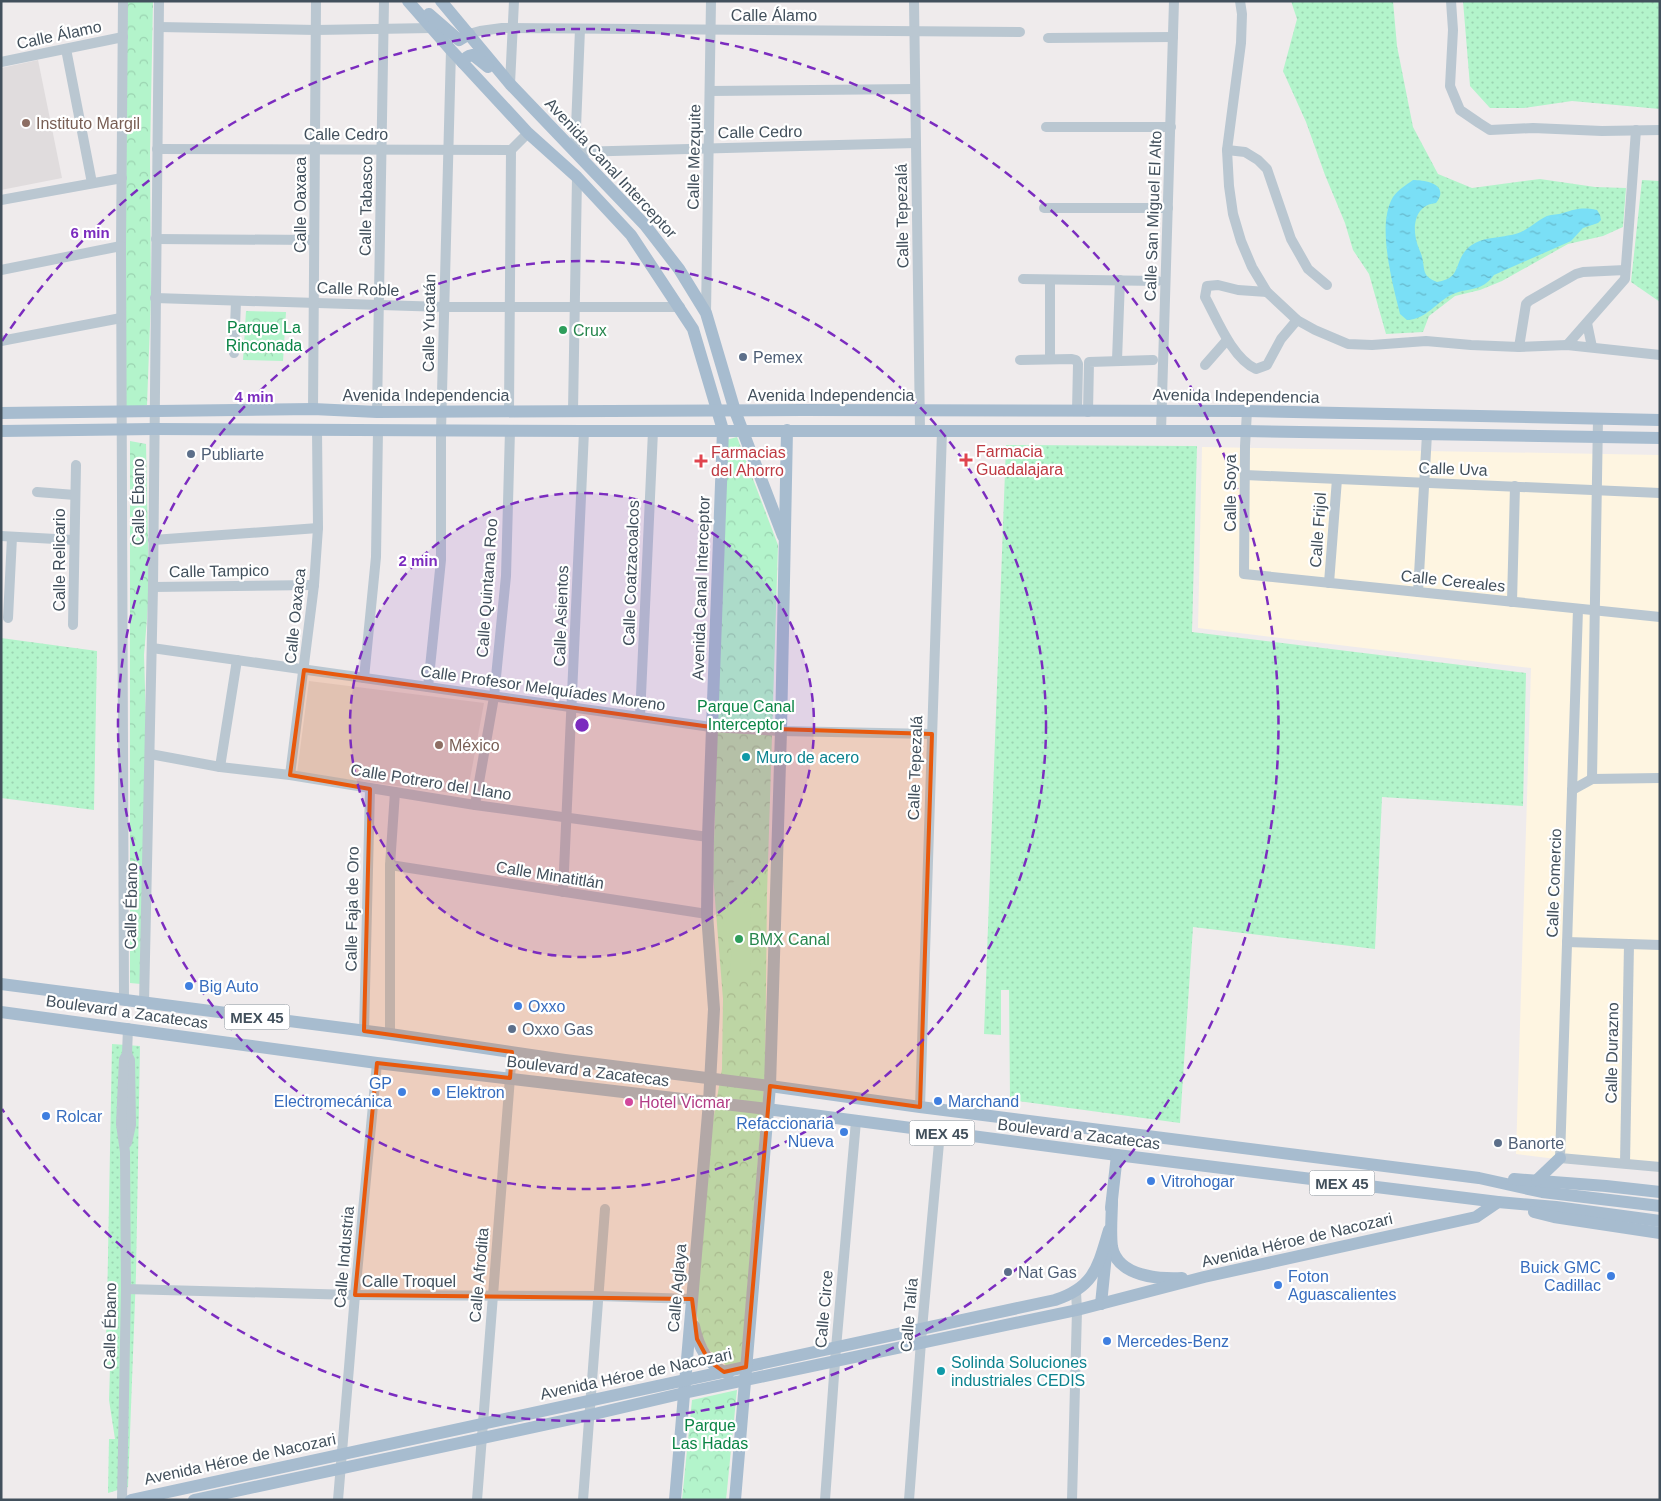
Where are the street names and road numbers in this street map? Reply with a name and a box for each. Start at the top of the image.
street label: Calle Álamo [731,6,817,24]
street label: Calle Álamo [15,17,103,52]
street label: Avenida Canal Interceptor [542,95,681,242]
street label: Calle Mezquite [685,104,703,210]
street label: Calle Cedro [718,123,802,141]
street label: Calle Cedro [304,126,388,143]
street label: Calle San Miguel El Alto [1142,130,1164,302]
street label: Calle Tabasco [357,156,375,256]
street label: Calle Oaxaca [292,157,309,253]
street label: Calle Tepezalá [893,163,911,268]
street label: Calle Yucatán [420,274,438,372]
street label: Calle Roble [316,279,400,299]
street label: Avenida Independencia [1152,386,1320,406]
street label: Avenida Independencia [343,387,510,404]
street label: Avenida Independencia [748,387,915,404]
street label: Calle Soya [1222,454,1239,532]
street label: Calle Ébano [129,458,147,546]
street label: Calle Uva [1418,459,1488,479]
street label: Calle Frijol [1307,492,1329,568]
street label: Avenida Canal Interceptor [689,495,713,681]
street label: Calle Coatzacoalcos [620,500,642,646]
street label: Calle Relicario [51,508,68,612]
street label: Calle Quintana Roo [474,518,500,658]
street label: Calle Tampico [169,562,269,580]
street label: Calle Asientos [551,565,571,667]
street label: Calle Oaxaca [282,567,308,665]
street label: Calle Cereales [1400,567,1506,595]
street label: Calle Profesor Melquíades Moreno [419,662,667,714]
street label: Calle Tepezalá [905,715,925,821]
street label: Calle Potrero del Llano [349,761,513,803]
street label: Calle Comercio [1544,828,1564,938]
street label: Calle Faja de Oro [342,846,362,972]
street label: Calle Minatitlán [495,858,605,892]
street label: Calle Ébano [121,862,140,950]
street label: Boulevard a Zacatecas [45,992,209,1032]
street label: Calle Durazno [1603,1002,1621,1104]
road number: MEX 45 [224,1004,290,1030]
street label: Boulevard a Zacatecas [506,1053,670,1089]
street label: Boulevard a Zacatecas [997,1116,1161,1152]
road number: MEX 45 [910,1120,974,1146]
road number: MEX 45 [1310,1170,1374,1196]
street label: Calle Industria [331,1205,357,1309]
street label: Avenida Héroe de Nacozari [1200,1210,1394,1270]
street label: Calle Afrodita [466,1227,492,1323]
street label: Calle Aglaya [665,1243,689,1333]
street label: Calle Circe [812,1269,836,1349]
street label: Calle Troquel [362,1273,456,1290]
street label: Calle Talía [897,1277,921,1353]
street label: Calle Ébano [100,1282,119,1370]
street label: Avenida Héroe de Nacozari [539,1345,733,1403]
street label: Avenida Héroe de Nacozari [143,1430,337,1488]

